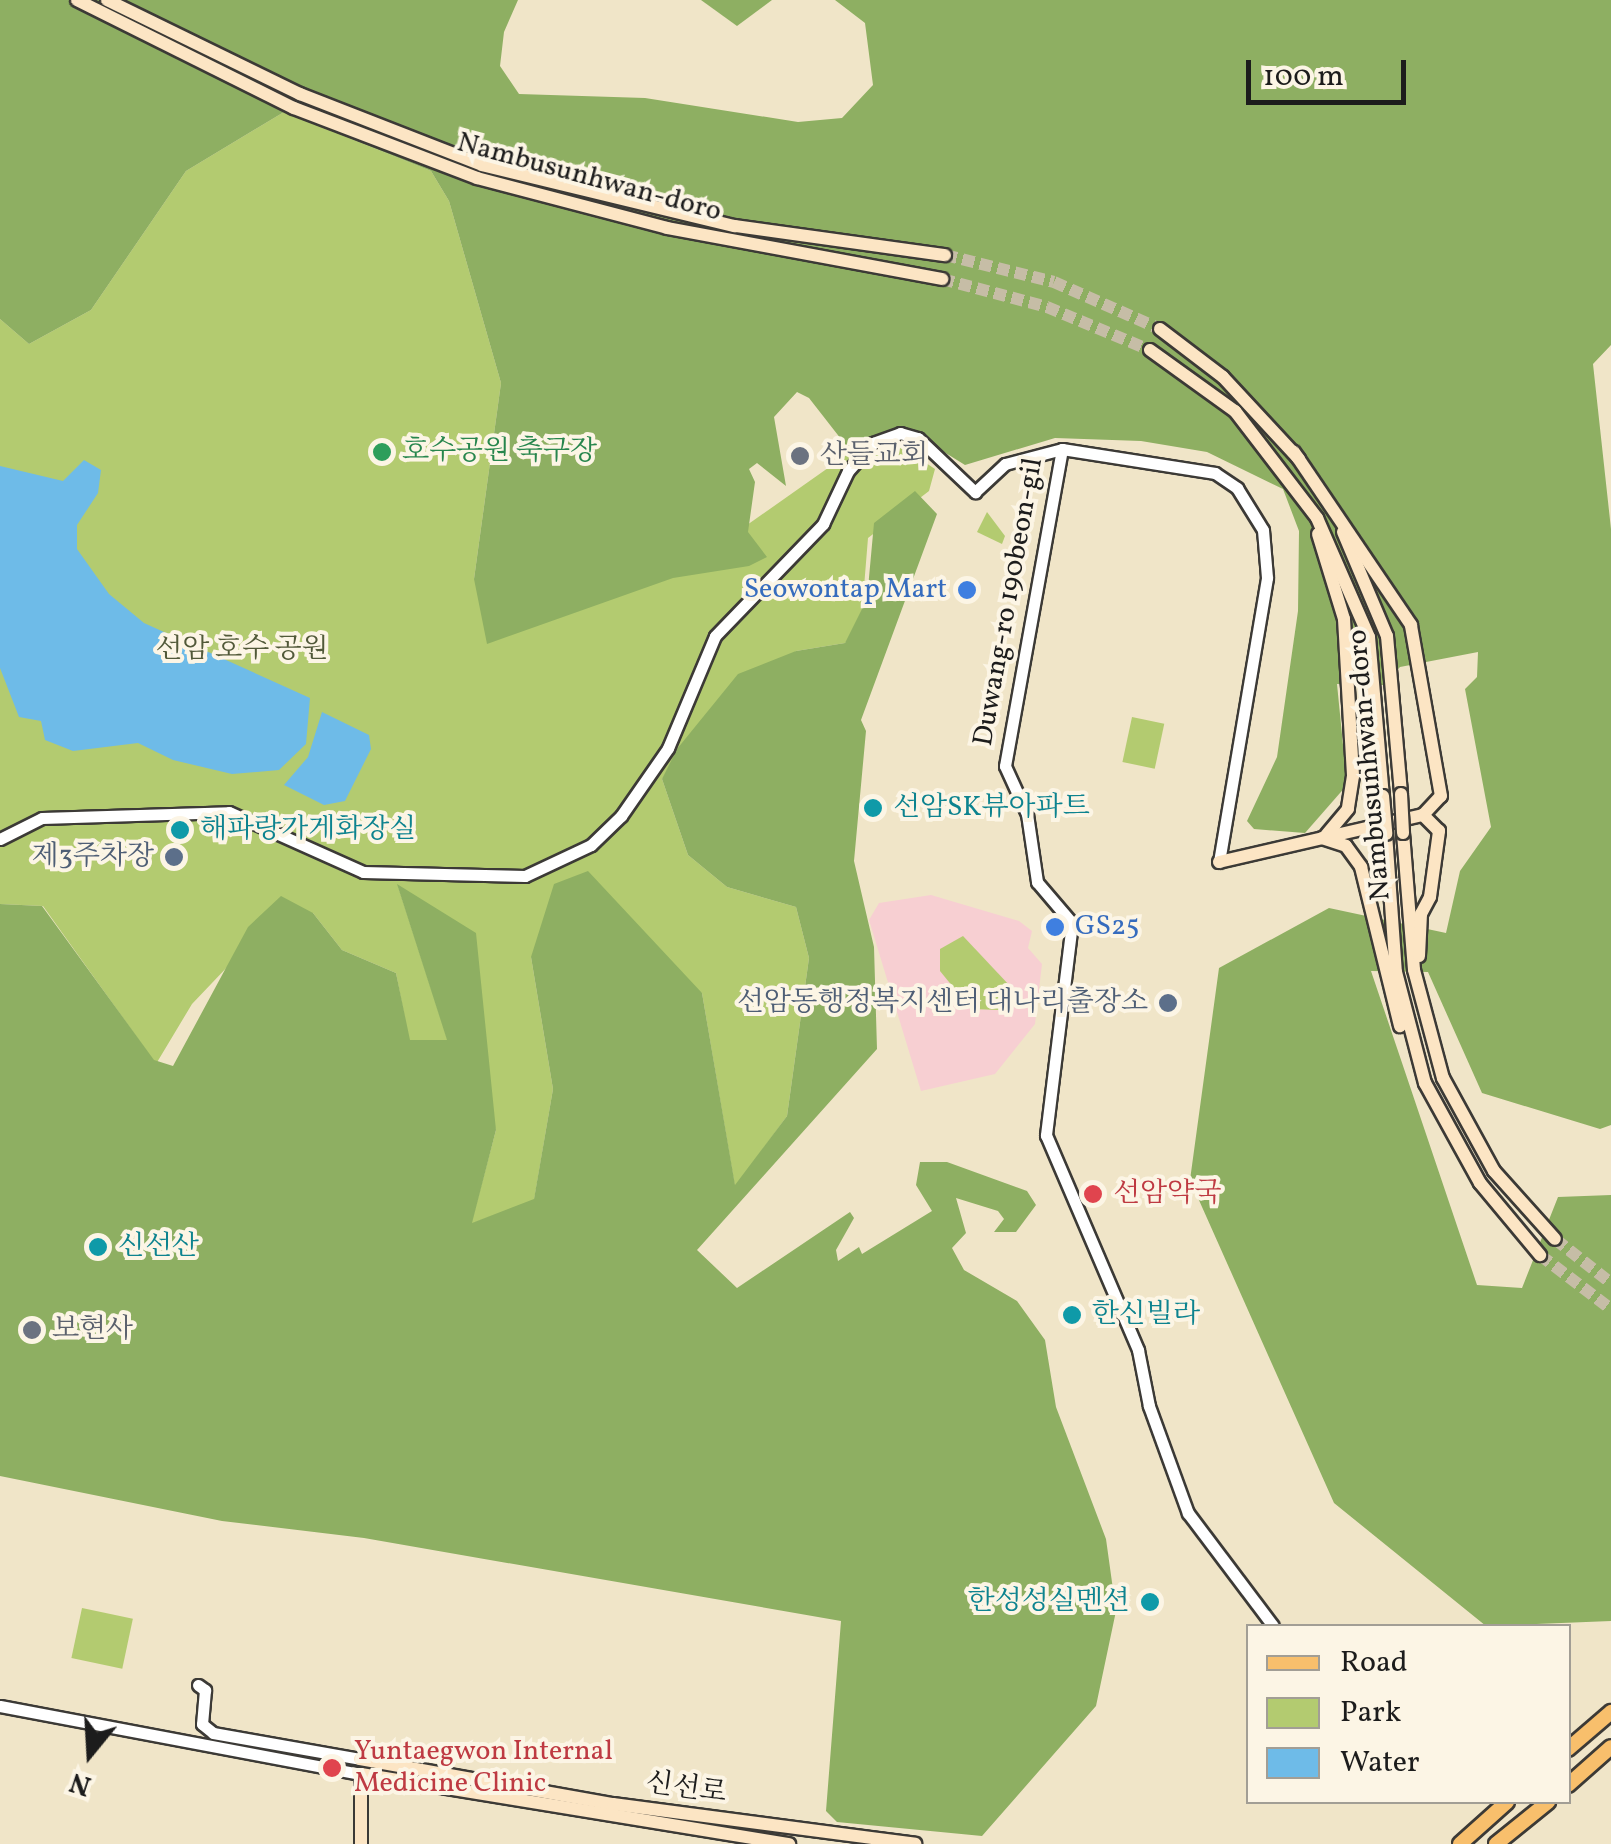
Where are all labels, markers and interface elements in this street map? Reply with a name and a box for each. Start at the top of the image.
scale bar [1251,40,1411,102]
text: 100 m [1263,56,1344,98]
street label: Nambusunhwan-doro [453,127,725,229]
place label: 호수공원 축구장 [402,435,597,469]
place label: 산들교회 [820,439,928,473]
marker: 호수공원 축구장 [371,441,393,463]
marker: 산들교회 [789,445,811,467]
street label: Duwang-ro 190beon-gil [967,455,1051,749]
place label: Seowontap Mart [744,573,947,607]
marker: Seowontap Mart [956,579,978,601]
street label: Nambusunhwan-doro [1341,628,1399,902]
park label: 선암 호수 공원 [155,633,329,667]
place label: 선암SK뷰아파트 [893,791,1090,825]
marker: 선암SK뷰아파트 [862,797,884,819]
place label: 해파랑가게화장실 [200,813,416,847]
marker: 해파랑가게화장실 [169,819,191,841]
place label: 제3주차장 [31,840,154,874]
marker: 제3주차장 [163,846,185,868]
place label: GS25 [1075,910,1139,944]
marker: GS25 [1044,916,1066,938]
place label: 선암동행정복지센터 대나리출장소 [737,986,1148,1020]
marker: 선암동행정복지센터 대나리출장소 [1157,992,1179,1014]
place label: 선암약국 [1113,1177,1221,1211]
marker: 선암약국 [1082,1183,1104,1205]
place label: 신선산 [118,1230,199,1264]
marker: 신선산 [87,1236,109,1258]
place label: 한신빌라 [1092,1298,1200,1332]
marker: 한신빌라 [1061,1304,1083,1326]
place label: 보현사 [52,1313,133,1347]
marker: 보현사 [21,1319,43,1341]
place label: 한성성실멘션 [968,1585,1130,1619]
marker: 한성성실멘션 [1139,1591,1161,1613]
legend [1246,1624,1571,1804]
text: Road [1340,1642,1408,1684]
text: Park [1340,1692,1401,1734]
north arrow [40,1704,140,1804]
place label: Yuntaegwon Internal Medicine Clinic [354,1735,613,1801]
text: Water [1340,1742,1420,1784]
marker: Yuntaegwon Internal Medicine Clinic [319,1755,345,1781]
text: N [65,1761,96,1805]
street label: 신선로 [643,1767,729,1811]

